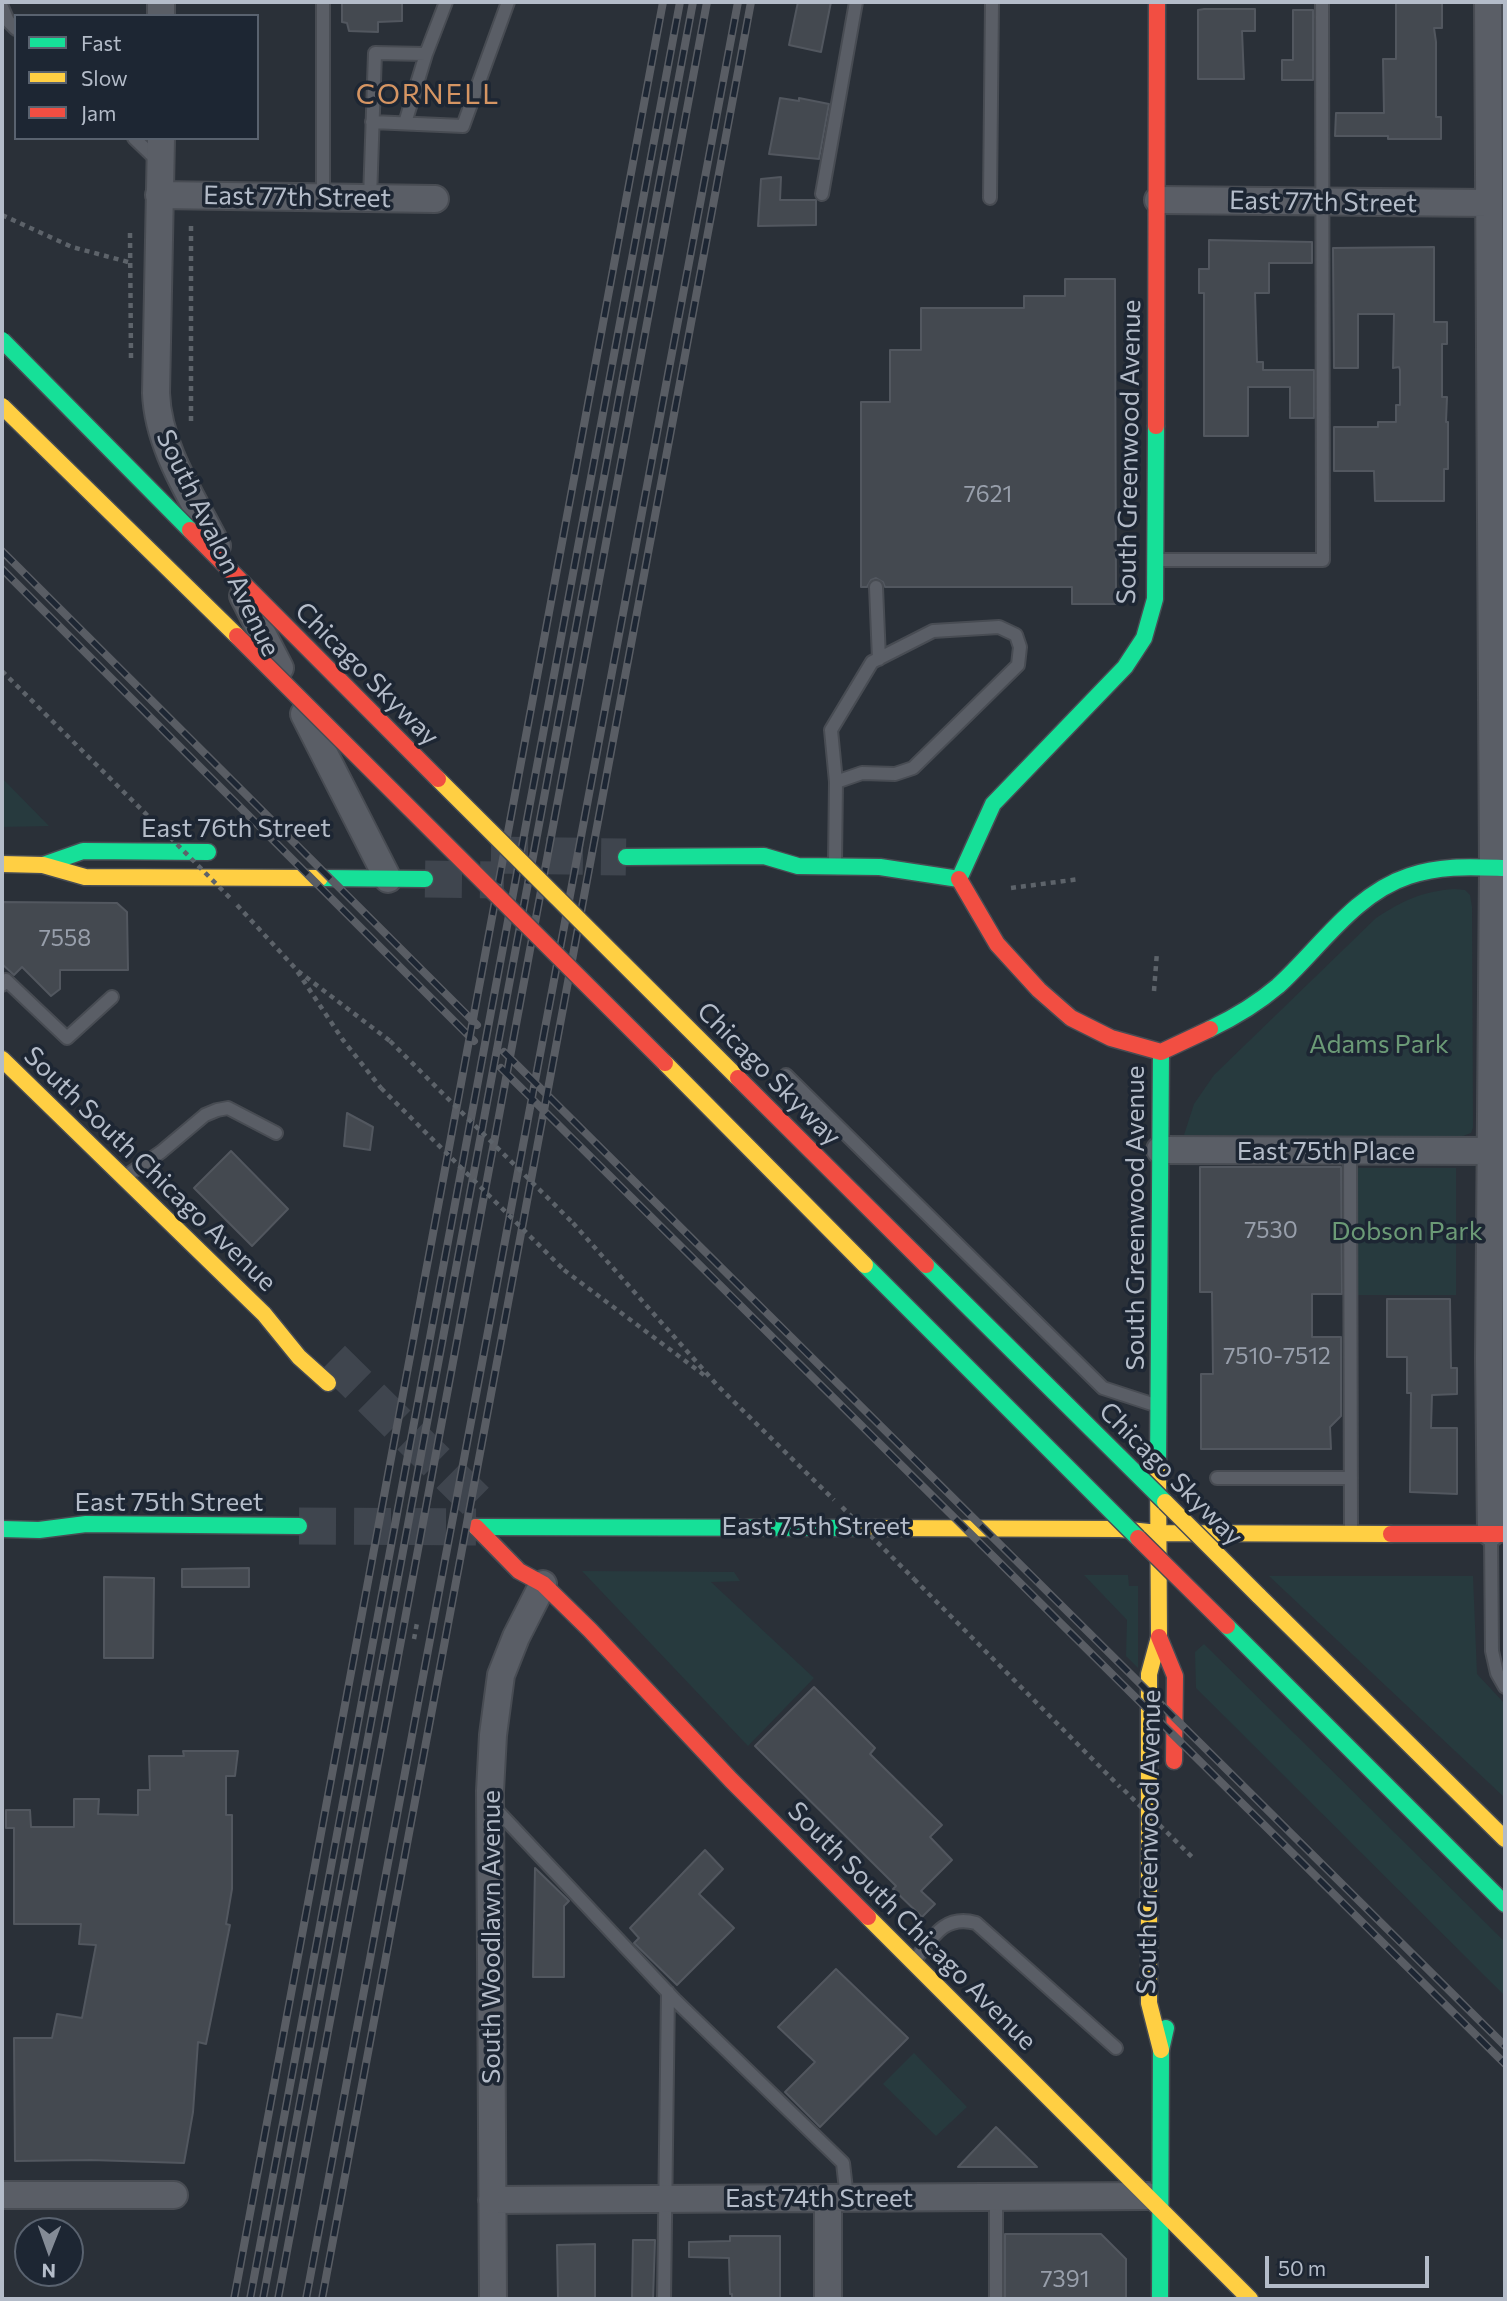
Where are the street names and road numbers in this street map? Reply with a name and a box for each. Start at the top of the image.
street label: East 77th Street [203,180,391,214]
street label: East 77th Street [1229,185,1417,219]
street label: South Greenwood Avenue [1111,299,1147,605]
street label: South Avalon Avenue [150,425,286,661]
street label: Chicago Skyway [289,596,445,752]
street label: East 76th Street [141,812,331,844]
street label: Chicago Skyway [691,996,847,1152]
street label: South South Chicago Avenue [17,1040,283,1298]
street label: South Greenwood Avenue [1119,1066,1151,1370]
street label: East 75th Place [1237,1135,1415,1167]
street label: Chicago Skyway [1093,1396,1249,1552]
street label: East 75th Street [74,1486,264,1518]
street label: East 75th Street [721,1510,911,1542]
street label: South Greenwood Avenue [1131,1689,1167,1995]
street label: South Woodlawn Avenue [475,1790,507,2084]
street label: South South Chicago Avenue [781,1795,1043,2057]
street label: East 74th Street [725,2182,913,2214]

